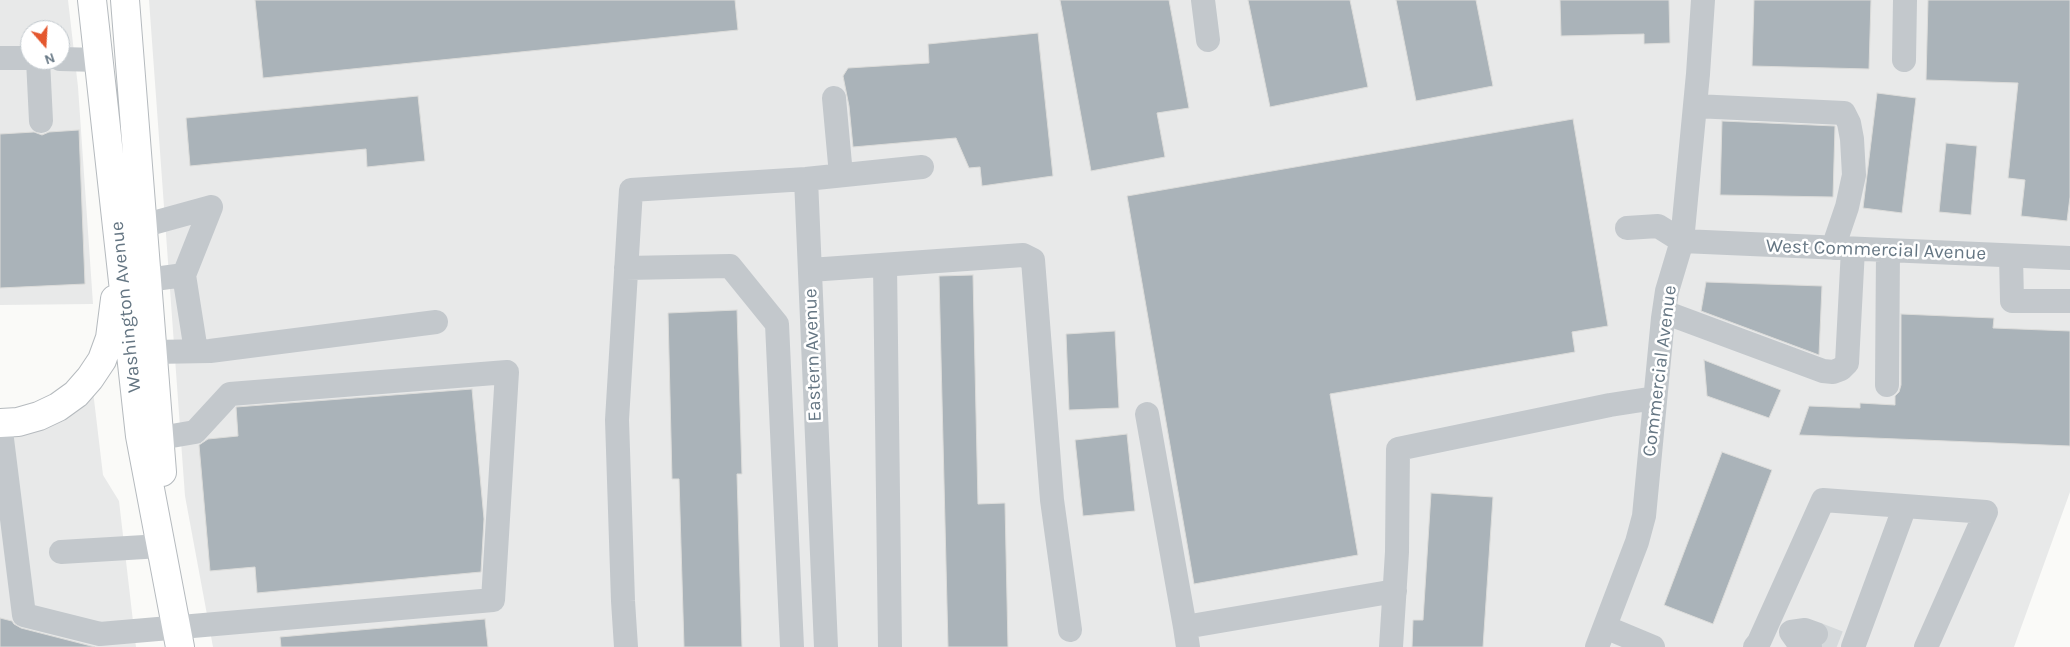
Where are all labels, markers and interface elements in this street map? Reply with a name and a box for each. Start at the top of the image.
north arrow [20,20,70,70]
text: N [42,49,57,68]
street label: Washington Avenue [106,220,146,394]
street label: West Commercial Avenue [1766,235,1986,265]
street label: Commercial Avenue [1638,284,1682,458]
street label: Eastern Avenue [799,288,827,422]

